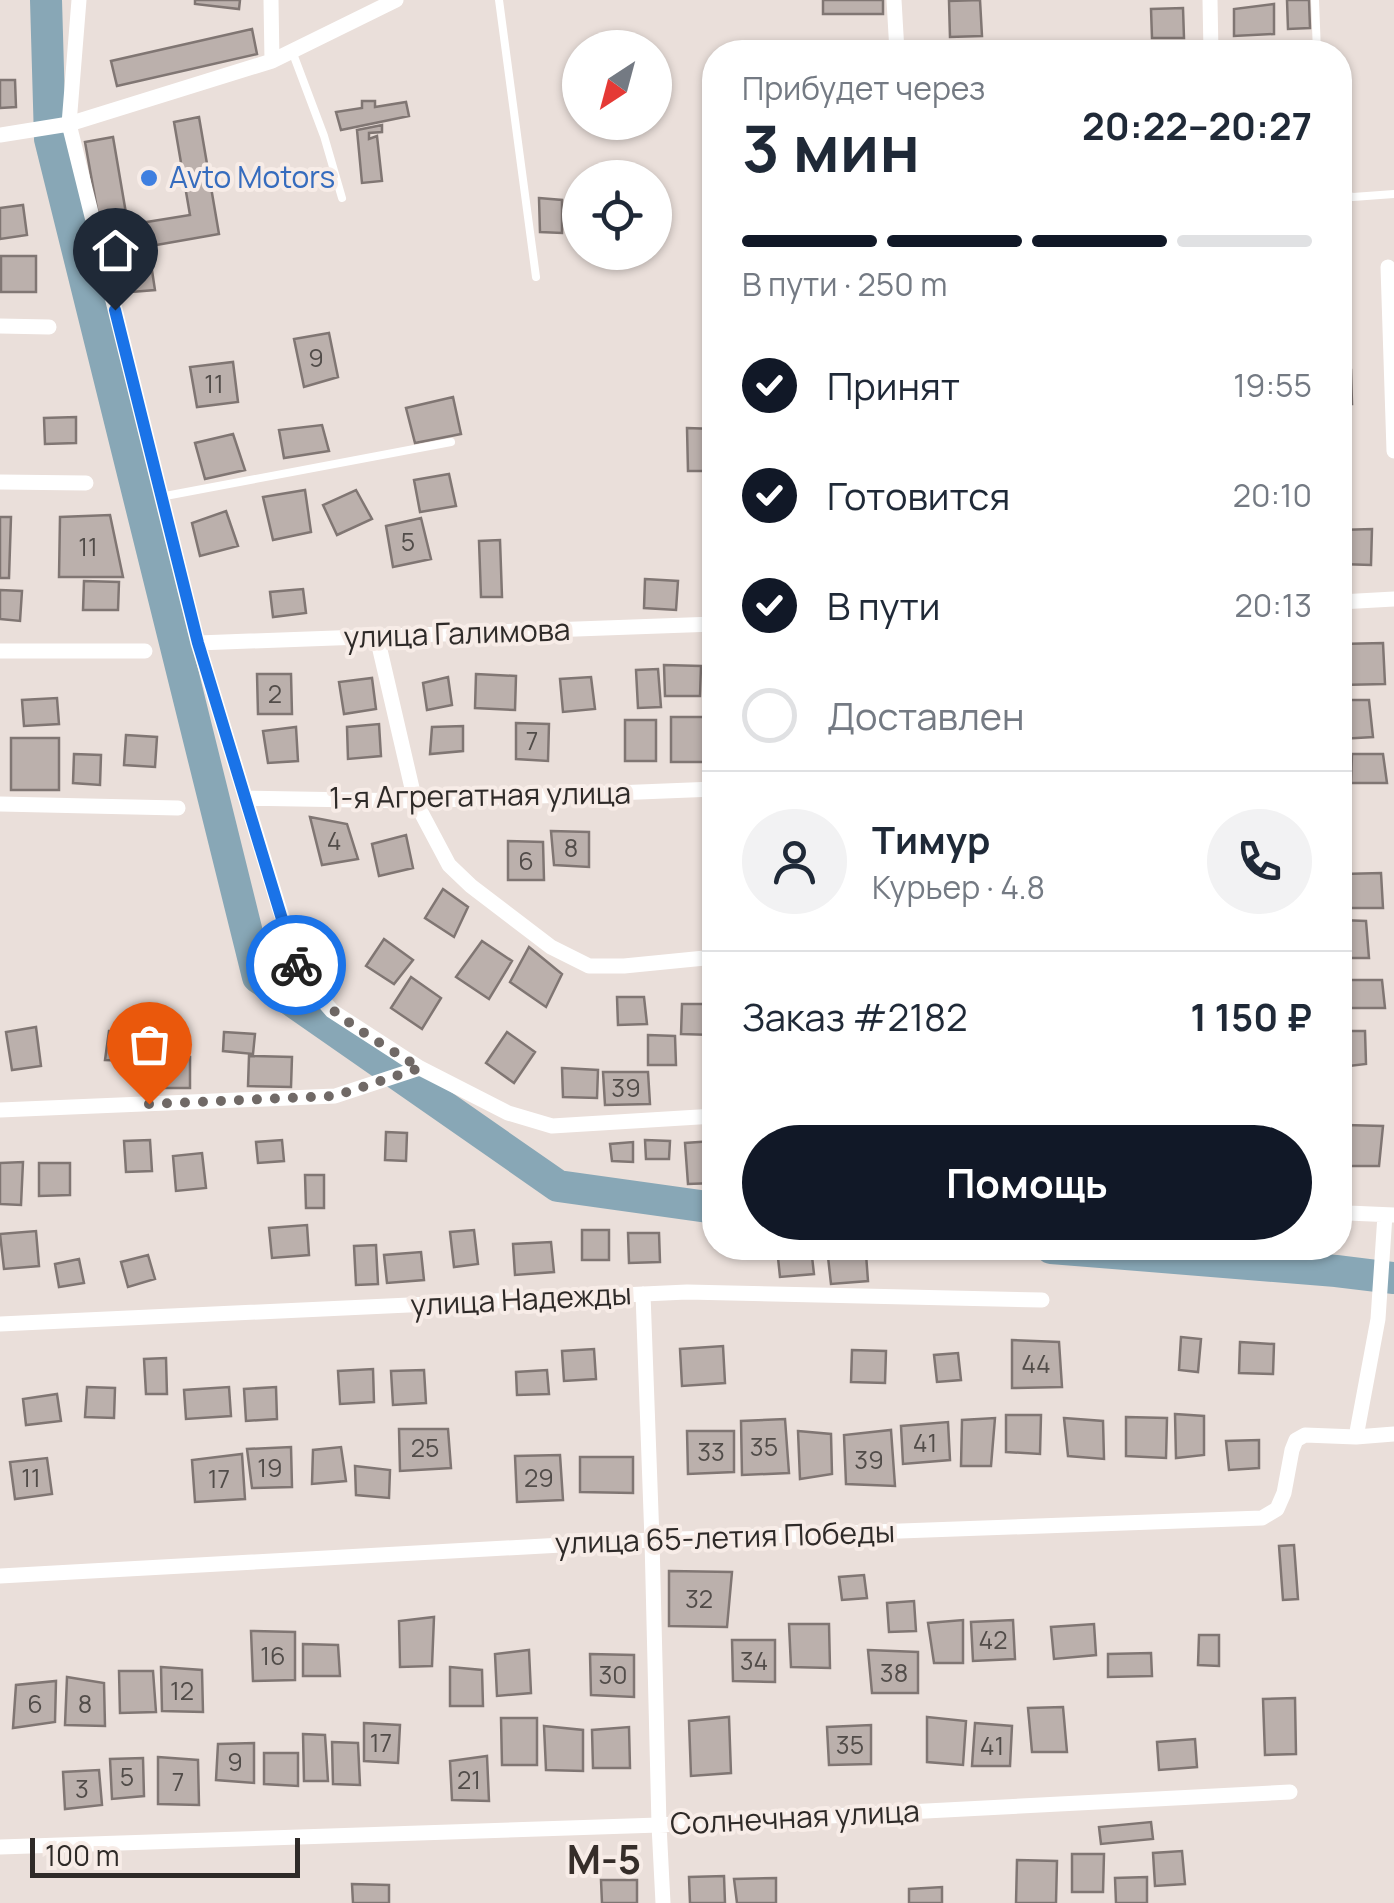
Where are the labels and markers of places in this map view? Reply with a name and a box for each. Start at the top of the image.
place label: Avto Motors [169,156,335,197]
marker: Avto Motors [138,167,160,189]
pin [73,208,158,311]
pin [107,1002,192,1105]

